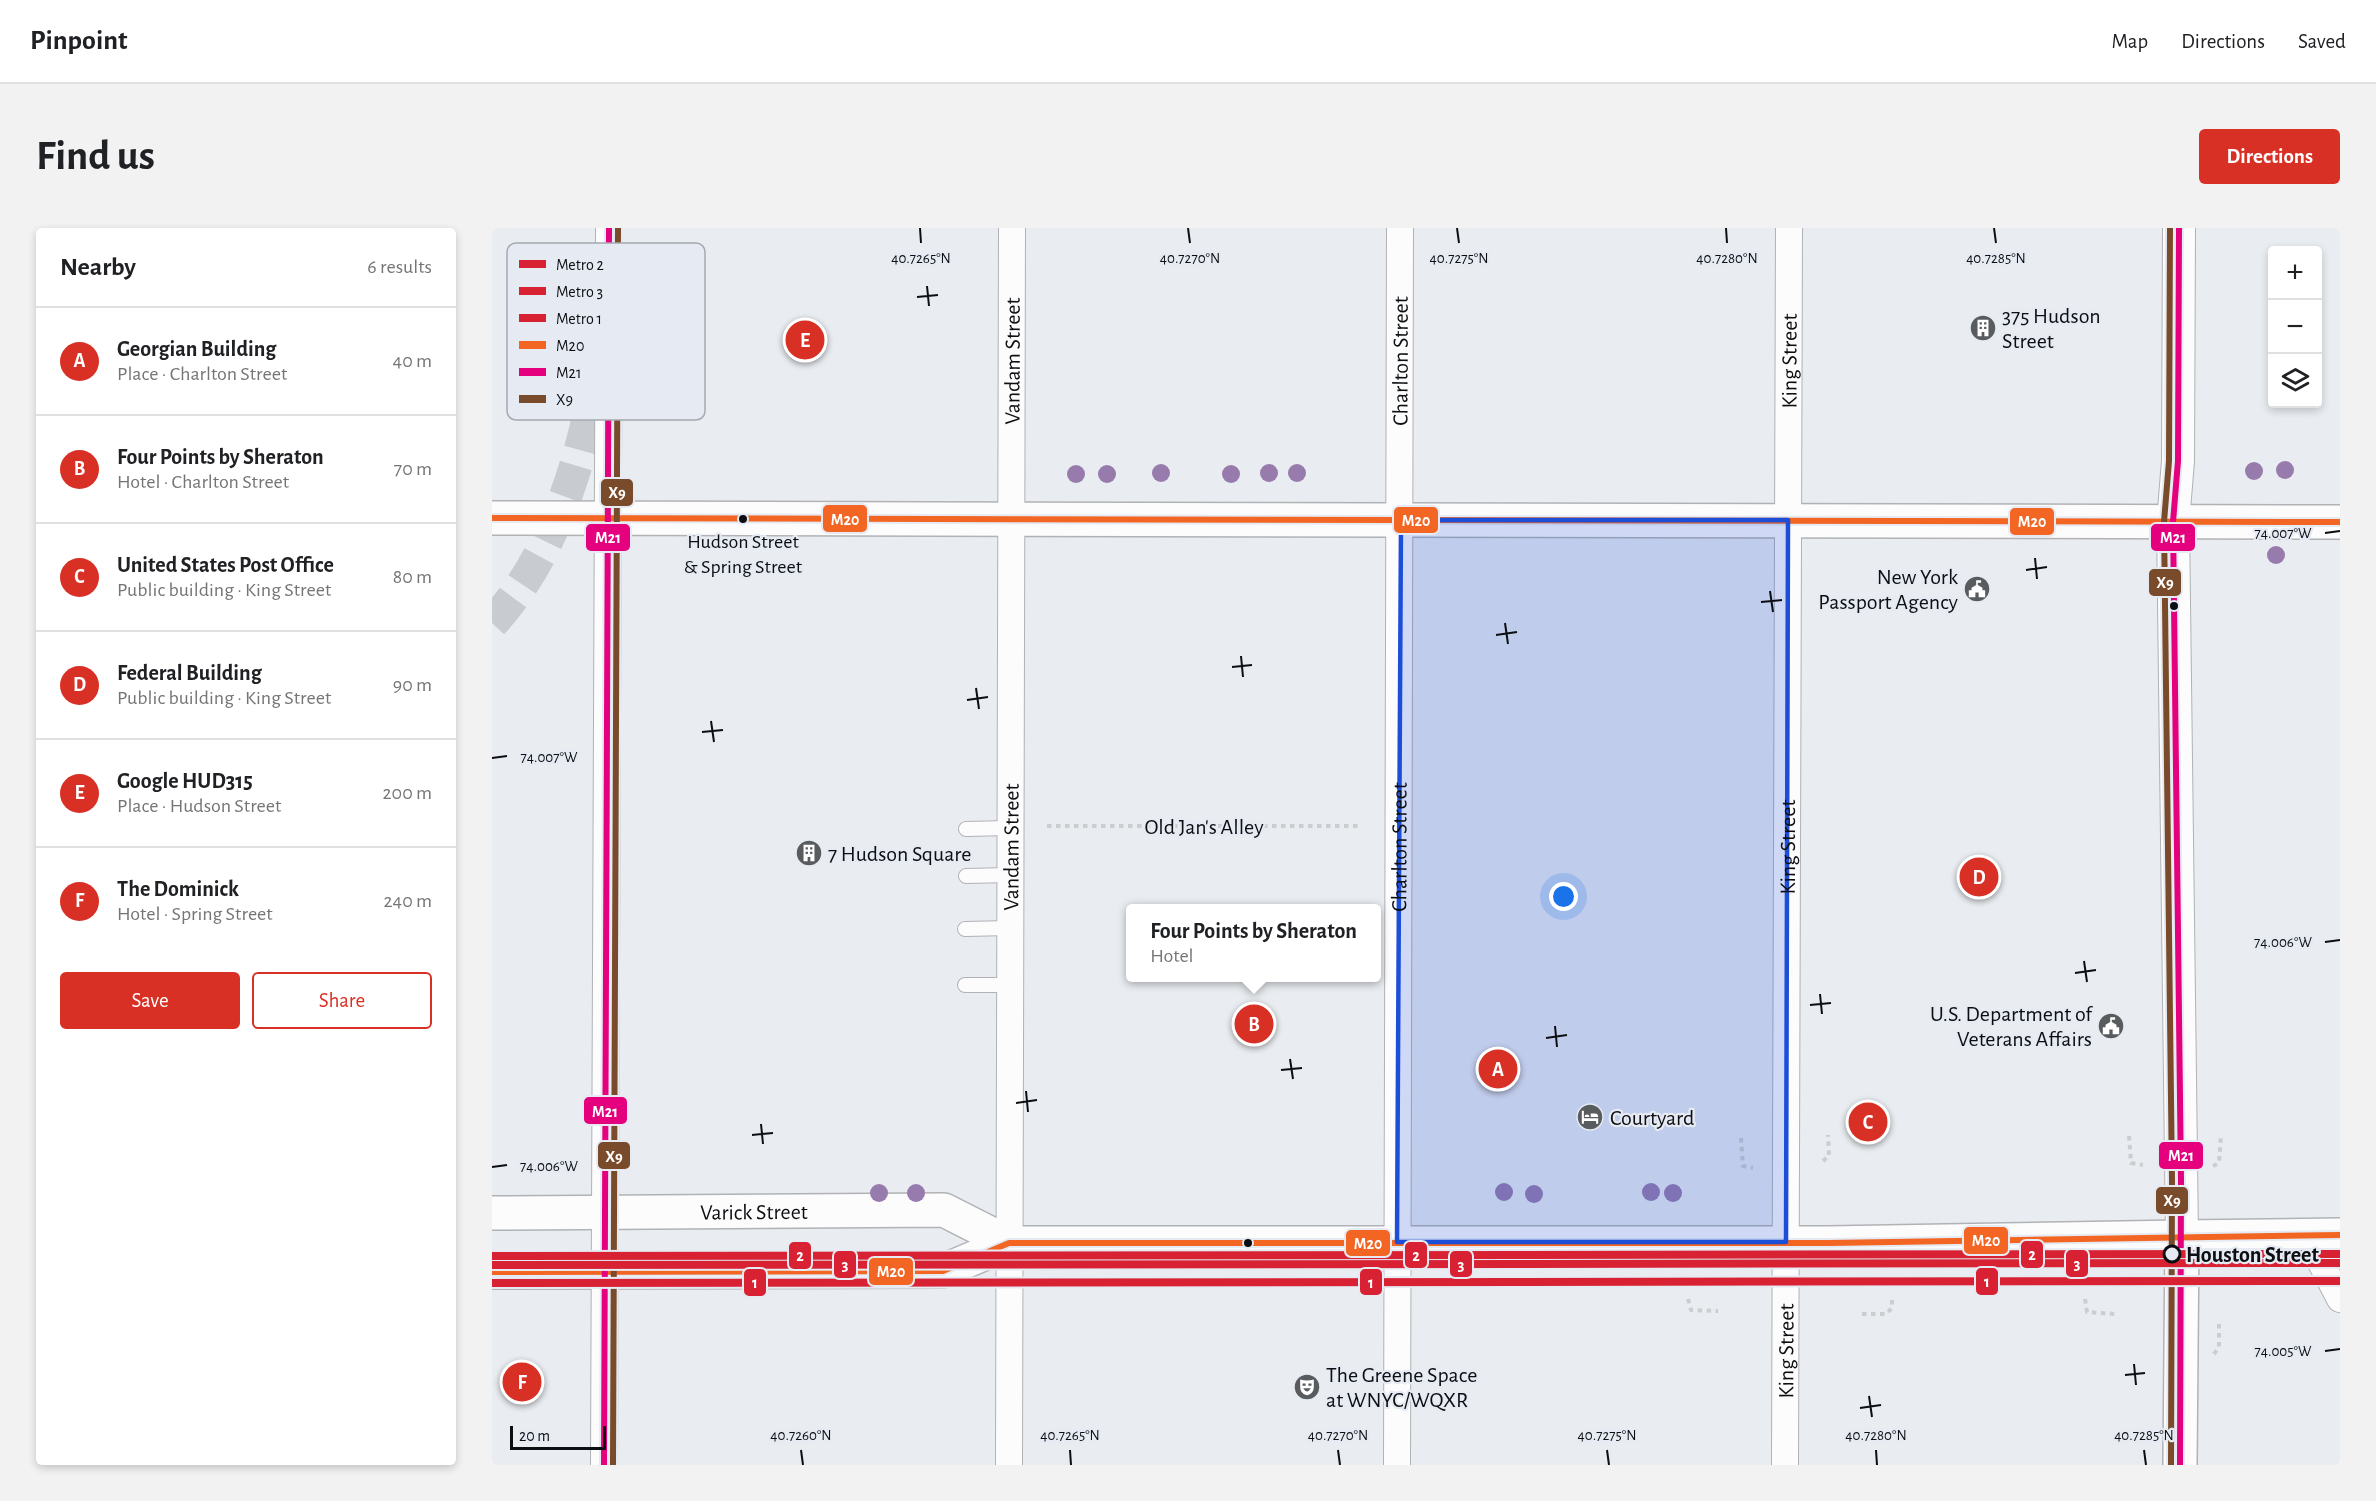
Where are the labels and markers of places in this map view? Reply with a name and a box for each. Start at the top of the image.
place label: 375 Hudson Street [2002,305,2101,352]
building icon: 375 Hudson Street [1968,313,1998,343]
pin: E [786,318,824,362]
marker: Hudson Street & Spring Street [737,513,749,525]
place label: Hudson Street & Spring Street [684,532,803,577]
place label: New York Passport Agency [1818,566,1959,613]
public building icon: New York Passport Agency [1962,574,1992,604]
unlabelled marker [2168,600,2180,612]
building icon: 7 Hudson Square [794,838,824,868]
place label: 7 Hudson Square [828,843,972,865]
pin: D [1960,854,1998,900]
pin: B [1234,1002,1274,1046]
place label: U.S. Department of Veterans Affairs [1930,1003,2093,1050]
public building icon: U.S. Department of Veterans Affairs [2096,1011,2126,1041]
pin: A [1478,1046,1518,1092]
pin: C [1848,1100,1888,1144]
hotel icon: Courtyard [1575,1102,1605,1132]
place label: Courtyard [1610,1107,1694,1129]
unlabelled marker [1242,1237,1254,1249]
place label: Houston Street [2186,1244,2319,1266]
marker: Houston Street [2163,1245,2181,1263]
pin: F [502,1360,542,1404]
place label: The Greene Space at WNYC/WQXR [1326,1364,1477,1411]
theatre icon: The Greene Space at WNYC/WQXR [1292,1372,1322,1402]

